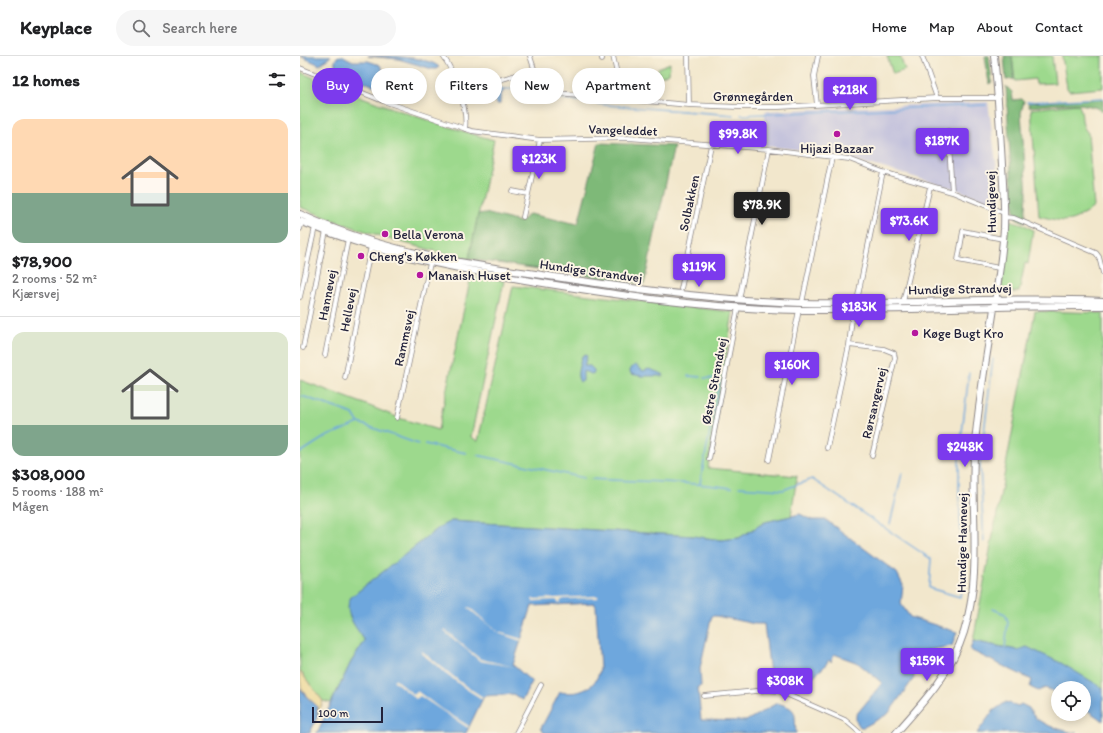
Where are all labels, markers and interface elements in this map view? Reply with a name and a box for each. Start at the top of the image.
search box [116,10,396,46]
text: Keyplace [20,16,92,39]
icon: search [130,17,152,39]
text: Search here [162,19,237,37]
text: Home [872,19,907,36]
text: Map [929,19,955,36]
text: About [977,19,1013,36]
text: Contact [1035,19,1083,36]
chip: Buy [312,68,363,104]
chip: Rent [371,68,427,104]
chip: Filters [435,68,502,104]
chip: New [510,68,564,104]
chip: Apartment [572,68,665,104]
icon: filters [266,69,288,91]
text: 12 homes [12,70,80,90]
pin: $218K [822,77,878,111]
text: $218K [833,82,867,97]
street label: Grønnegården [713,89,794,104]
street label: Vangeleddet [588,121,658,139]
pin: $99.8K [705,121,771,155]
text: $99.8K [719,126,757,141]
pin: $187K [914,128,970,162]
marker: Hijazi Bazaar [832,129,842,139]
text: $187K [925,133,959,148]
place label: Hijazi Bazaar [800,141,875,156]
icon: home [114,145,186,217]
pin: $123K [511,146,567,180]
text: $123K [522,151,556,166]
street label: Hundigevej [983,171,999,233]
street label: Solbakken [676,173,702,233]
pin: $78.9K [729,192,795,226]
text: $78.9K [743,197,781,212]
pin: $73.6K [876,208,942,242]
text: $73.6K [890,213,928,228]
place label: Bella Verona [393,227,464,242]
marker: Bella Verona [380,229,390,239]
place label: Cheng's Køkken [369,249,458,264]
text: $78,900 [12,251,72,271]
marker: Cheng's Køkken [356,251,366,261]
pin: $119K [671,254,727,288]
street label: Hundige Strandvej [539,256,643,286]
text: $119K [682,259,716,274]
street label: Hannevej [315,268,339,322]
place label: Manaish Huset [428,268,511,283]
marker: Manaish Huset [415,270,425,280]
text: 2 rooms · 52 m² [12,271,97,286]
street label: Hundige Strandvej [908,281,1012,297]
text: Kjærsvej [12,286,60,301]
street label: Hellevej [336,287,360,333]
pin: $183K [831,294,887,328]
text: $183K [841,299,877,314]
street label: Rammsvej [391,308,417,368]
place label: Køge Bugt Kro [923,326,1004,341]
marker: Køge Bugt Kro [910,328,920,338]
street label: Østre Strandvej [698,336,730,426]
pin: $160K [764,352,820,386]
text: $160K [774,357,810,372]
icon: home [114,358,186,430]
street label: Rørsangervej [858,366,890,440]
pin: $248K [937,434,993,468]
text: $248K [947,439,983,454]
text: $308,000 [12,464,85,484]
text: 5 rooms · 188 m² [12,484,104,499]
street label: Hundige Havnevej [954,493,970,593]
text: Mågen [12,499,49,514]
pin: $159K [899,648,955,682]
text: $159K [910,653,944,668]
pin: $308K [757,668,813,702]
text: $308K [766,673,804,688]
map controls [1051,681,1091,721]
button: locate [1051,681,1091,721]
scale bar [312,705,383,724]
text: 100 m [318,707,348,720]

